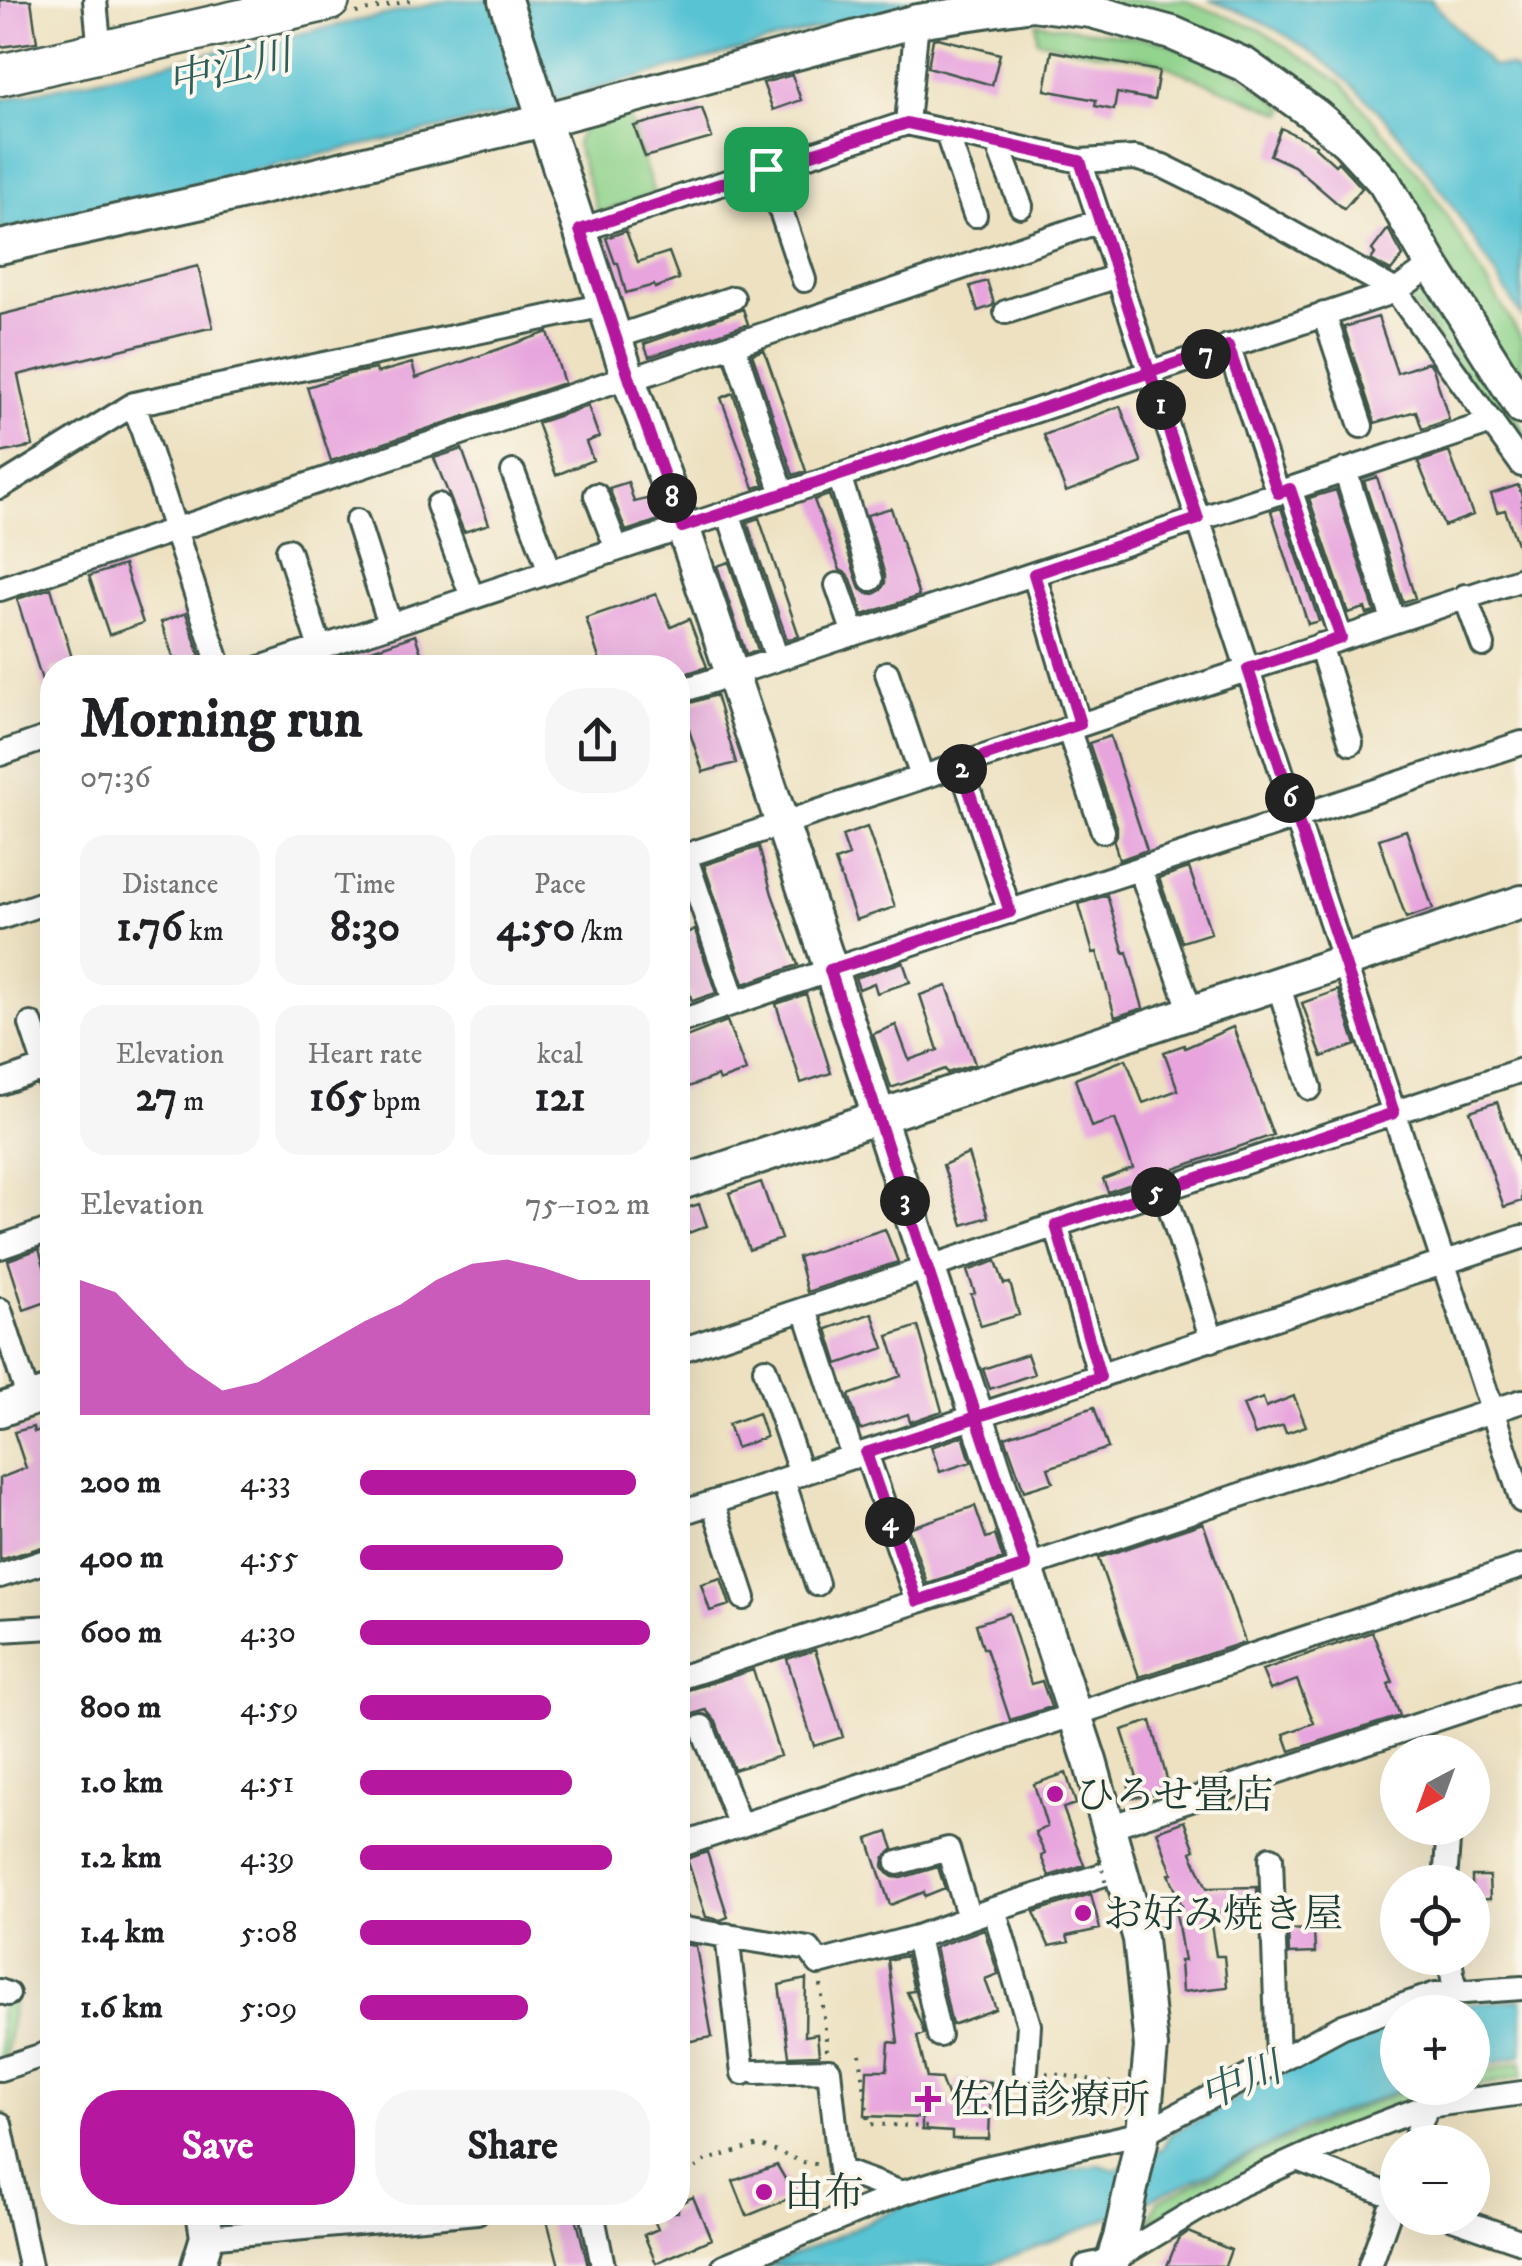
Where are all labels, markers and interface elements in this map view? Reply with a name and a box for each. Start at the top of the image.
water label: 中江川 [162,30,301,109]
pin [724,127,809,212]
icon: arrive [739,142,794,197]
pin: 7 [1181,329,1231,379]
text: 7 [1199,336,1213,371]
pin: 1 [1136,380,1186,430]
text: 1 [1156,387,1166,422]
pin: 8 [647,473,697,523]
text: 8 [665,480,679,515]
text: Morning run [80,686,362,755]
button: share [545,688,650,793]
pin: 2 [937,744,987,794]
text: 2 [955,751,969,786]
text: 07:36 [80,758,151,798]
pin: 6 [1265,773,1315,823]
text: 6 [1283,780,1297,815]
text: Distance [122,867,218,902]
text: Time [335,867,395,902]
text: Pace [534,867,586,902]
text: 1.76 [116,902,183,954]
text: 8:30 [330,902,400,954]
text: 4:50 [496,902,575,954]
text: km [183,914,224,949]
text: /km [575,914,624,949]
text: Elevation [116,1037,224,1072]
text: Heart rate [308,1037,422,1072]
text: kcal [537,1037,583,1072]
text: 27 [136,1072,177,1124]
text: 165 [309,1072,367,1124]
text: 121 [534,1072,586,1124]
text: m [177,1084,204,1119]
text: bpm [367,1084,421,1119]
pin: 5 [1131,1167,1181,1217]
text: 5 [1149,1174,1163,1209]
pin: 3 [880,1176,930,1226]
text: 3 [900,1183,910,1218]
text: Elevation [80,1185,204,1225]
text: 75–102 m [525,1185,650,1225]
text: 200 m [80,1463,161,1503]
text: 4:33 [240,1463,291,1503]
pin: 4 [865,1497,915,1547]
text: 4 [882,1504,898,1539]
text: 400 m [80,1538,164,1578]
text: 4:55 [240,1538,299,1578]
text: 600 m [80,1613,162,1653]
text: 4:30 [240,1613,296,1653]
text: 800 m [80,1688,161,1728]
text: 4:59 [240,1688,299,1728]
north arrow [1380,1735,1490,1845]
map controls [1380,1735,1490,2235]
text: 1.0 km [80,1763,163,1803]
text: 4:51 [240,1763,294,1803]
place label: ひろせ畳店 [1075,1772,1274,1822]
marker: ひろせ畳店 [1044,1783,1066,1805]
text: 1.2 km [80,1838,162,1878]
text: 4:39 [240,1838,295,1878]
button: locate [1380,1865,1490,1975]
place label: お好み焼き屋 [1103,1891,1343,1941]
marker: お好み焼き屋 [1072,1902,1094,1924]
text: 1.4 km [80,1913,165,1953]
text: 5:08 [240,1913,297,1953]
text: 1.6 km [80,1988,163,2028]
text: 5:09 [240,1988,297,2028]
button: + [1380,1995,1490,2105]
water label: 中川 [1192,2041,1294,2123]
place label: 佐伯診療所 [950,2077,1150,2127]
marker: 佐伯診療所 [915,2086,941,2112]
button: Save [80,2090,355,2205]
button: Share [375,2090,650,2205]
button: − [1380,2125,1490,2235]
place label: 由布 [784,2170,864,2220]
marker: 由布 [753,2181,775,2203]

